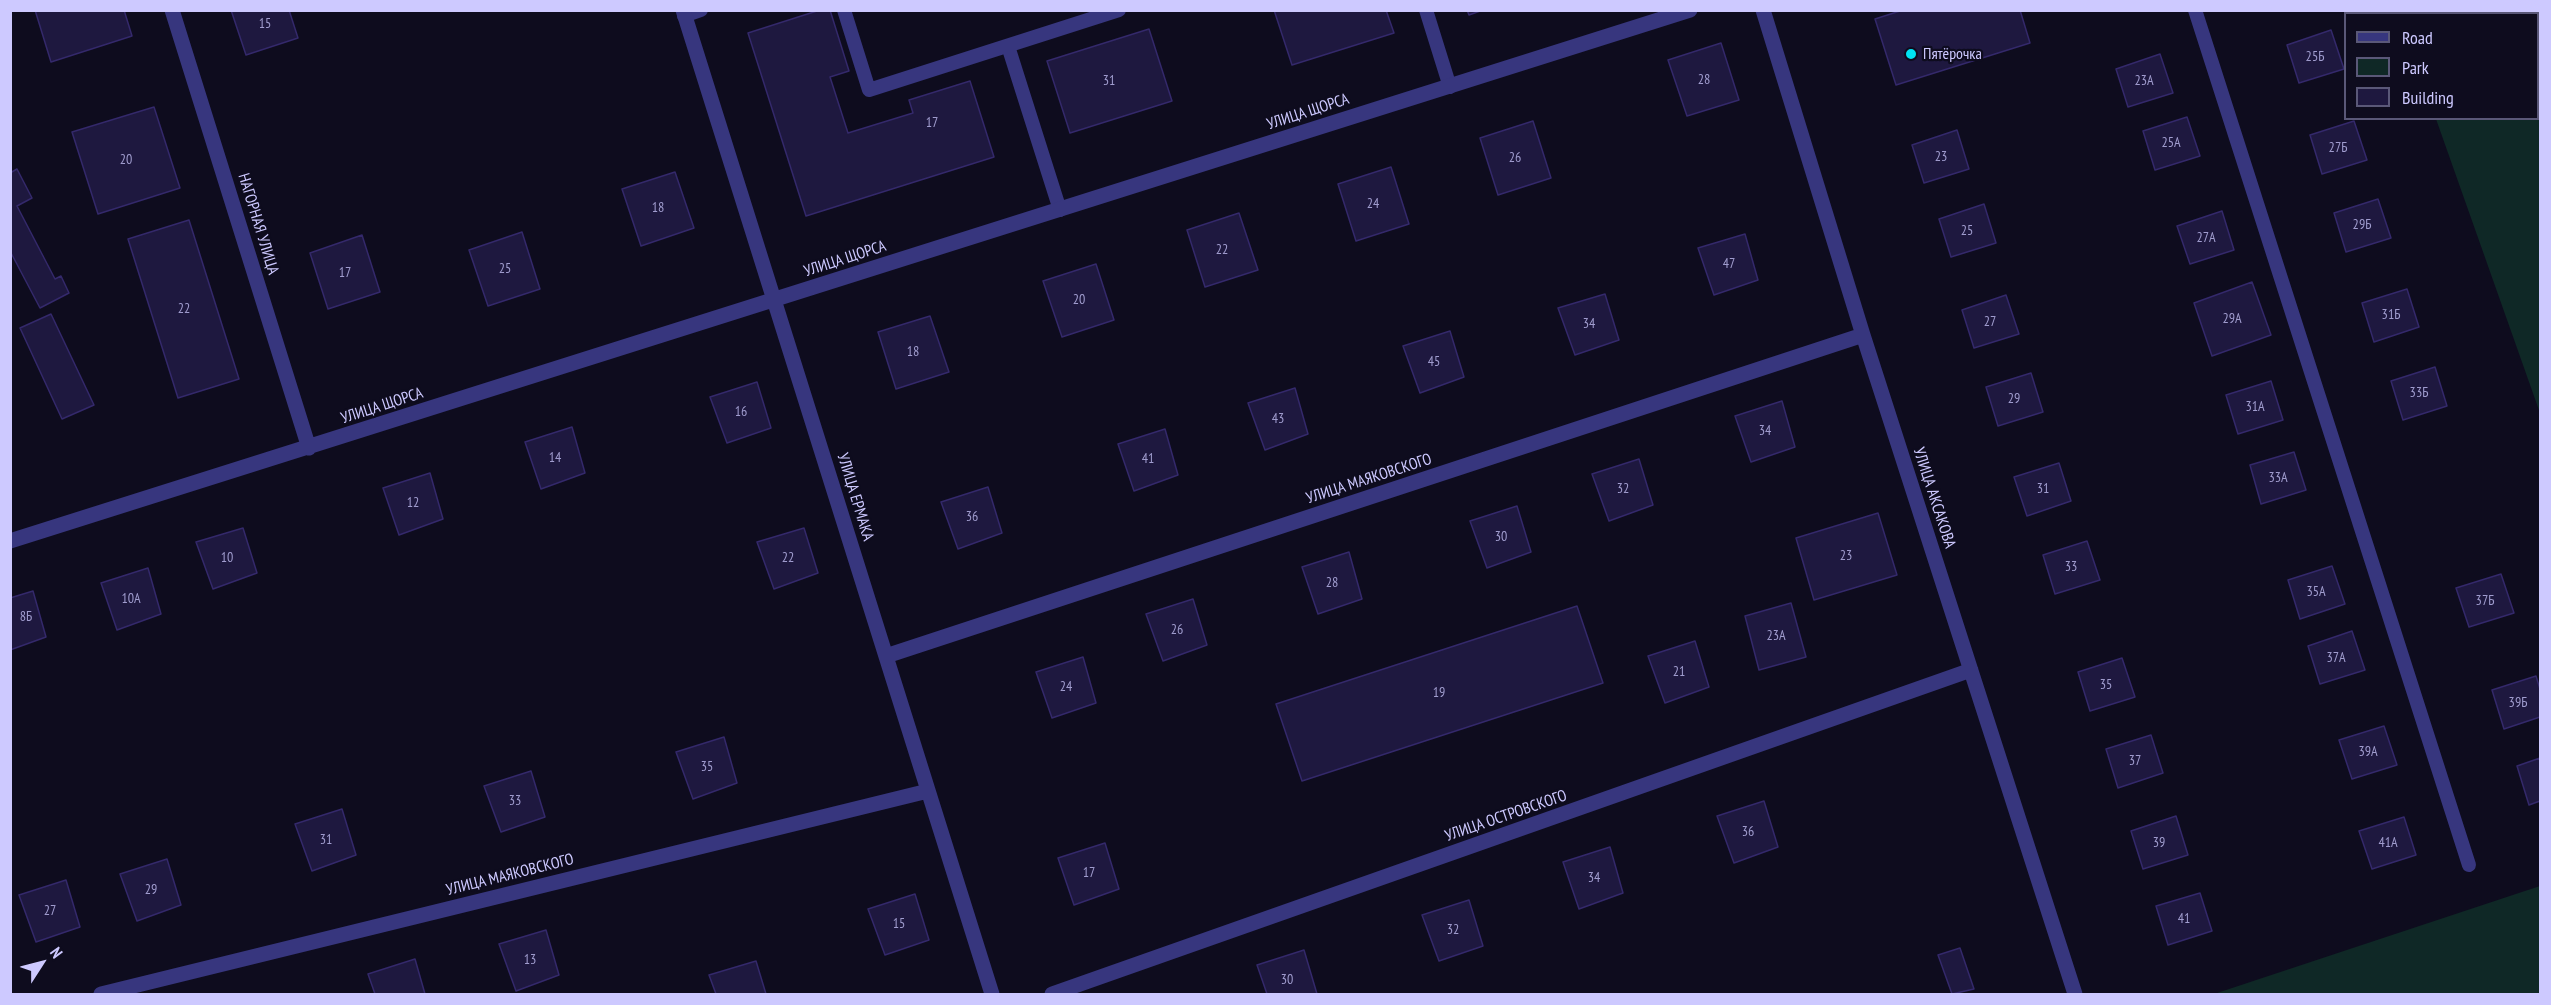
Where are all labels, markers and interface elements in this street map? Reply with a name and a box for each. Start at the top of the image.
legend [2344,12,2539,120]
house number: 15 [259,16,271,32]
text: Road [2402,26,2433,49]
place label: Пятёрочка [1923,44,1982,64]
marker: Пятёрочка [1904,47,1918,61]
house number: 25Б [2306,49,2324,65]
text: Park [2402,56,2429,79]
house number: 28 [1698,72,1710,88]
house number: 31 [1103,73,1115,89]
house number: 23А [2134,73,2154,89]
text: Building [2402,86,2454,109]
street label: УЛИЦА ЩОРСА [1264,90,1352,134]
house number: 17 [926,115,938,131]
house number: 25А [2161,135,2181,151]
house number: 27Б [2329,140,2347,156]
house number: 23 [1935,149,1947,165]
house number: 26 [1509,150,1521,166]
house number: 20 [120,152,132,168]
street label: НАГОРНАЯ УЛИЦА [234,171,282,277]
house number: 24 [1367,196,1379,212]
house number: 18 [652,200,664,216]
house number: 29Б [2353,217,2371,233]
house number: 25 [1961,223,1973,239]
house number: 27А [2196,230,2216,246]
street label: УЛИЦА ЩОРСА [801,237,889,281]
house number: 22 [1216,242,1228,258]
house number: 47 [1723,256,1735,272]
house number: 25 [499,261,511,277]
house number: 17 [339,265,351,281]
house number: 20 [1073,292,1085,308]
house number: 22 [178,301,190,317]
house number: 31Б [2382,307,2400,323]
house number: 29А [2222,311,2242,327]
house number: 27 [1984,314,1996,330]
house number: 34 [1583,316,1595,332]
house number: 18 [907,344,919,360]
house number: 45 [1428,354,1440,370]
street label: УЛИЦА ЩОРСА [338,384,426,428]
house number: 33Б [2410,385,2428,401]
house number: 29 [2008,391,2020,407]
house number: 31А [2245,399,2265,415]
house number: 16 [735,404,747,420]
house number: 43 [1272,411,1284,427]
house number: 34 [1759,423,1771,439]
street label: УЛИЦА АКСАКОВА [1909,445,1959,551]
house number: 14 [549,450,561,466]
street label: УЛИЦА МАЯКОВСКОГО [1304,450,1434,508]
street label: УЛИЦА ЕРМАКА [833,451,877,543]
house number: 41 [1142,451,1154,467]
house number: 33А [2268,470,2288,486]
house number: 32 [1617,481,1629,497]
house number: 31 [2037,481,2049,497]
house number: 12 [407,495,419,511]
house number: 36 [966,509,978,525]
house number: 30 [1495,529,1507,545]
house number: 23 [1840,548,1852,564]
house number: 10 [221,550,233,566]
house number: 22 [782,550,794,566]
house number: 33 [2065,559,2077,575]
house number: 28 [1326,575,1338,591]
house number: 35А [2306,584,2326,600]
house number: 10А [121,591,141,607]
house number: 37Б [2476,593,2494,609]
house number: 8Б [20,609,32,625]
house number: 26 [1171,622,1183,638]
house number: 23А [1766,628,1786,644]
house number: 37А [2326,650,2346,666]
house number: 21 [1673,664,1685,680]
house number: 35 [2100,677,2112,693]
house number: 24 [1060,679,1072,695]
house number: 19 [1433,685,1445,701]
house number: 39Б [2509,695,2527,711]
house number: 39А [2358,744,2378,760]
house number: 37 [2129,753,2141,769]
house number: 35 [701,759,713,775]
street label: УЛИЦА ОСТРОВСКОГО [1443,786,1569,846]
house number: 33 [509,793,521,809]
house number: 36 [1742,824,1754,840]
house number: 31 [320,832,332,848]
house number: 39 [2153,835,2165,851]
house number: 41А [2378,835,2398,851]
street label: УЛИЦА МАЯКОВСКОГО [444,850,576,900]
house number: 17 [1083,865,1095,881]
house number: 34 [1588,870,1600,886]
house number: 29 [145,882,157,898]
house number: 27 [44,903,56,919]
house number: 41 [2178,911,2190,927]
house number: 15 [893,916,905,932]
house number: 32 [1447,922,1459,938]
north arrow [12,933,72,993]
text: N [46,943,67,962]
house number: 13 [524,952,536,968]
house number: 30 [1281,972,1293,988]

